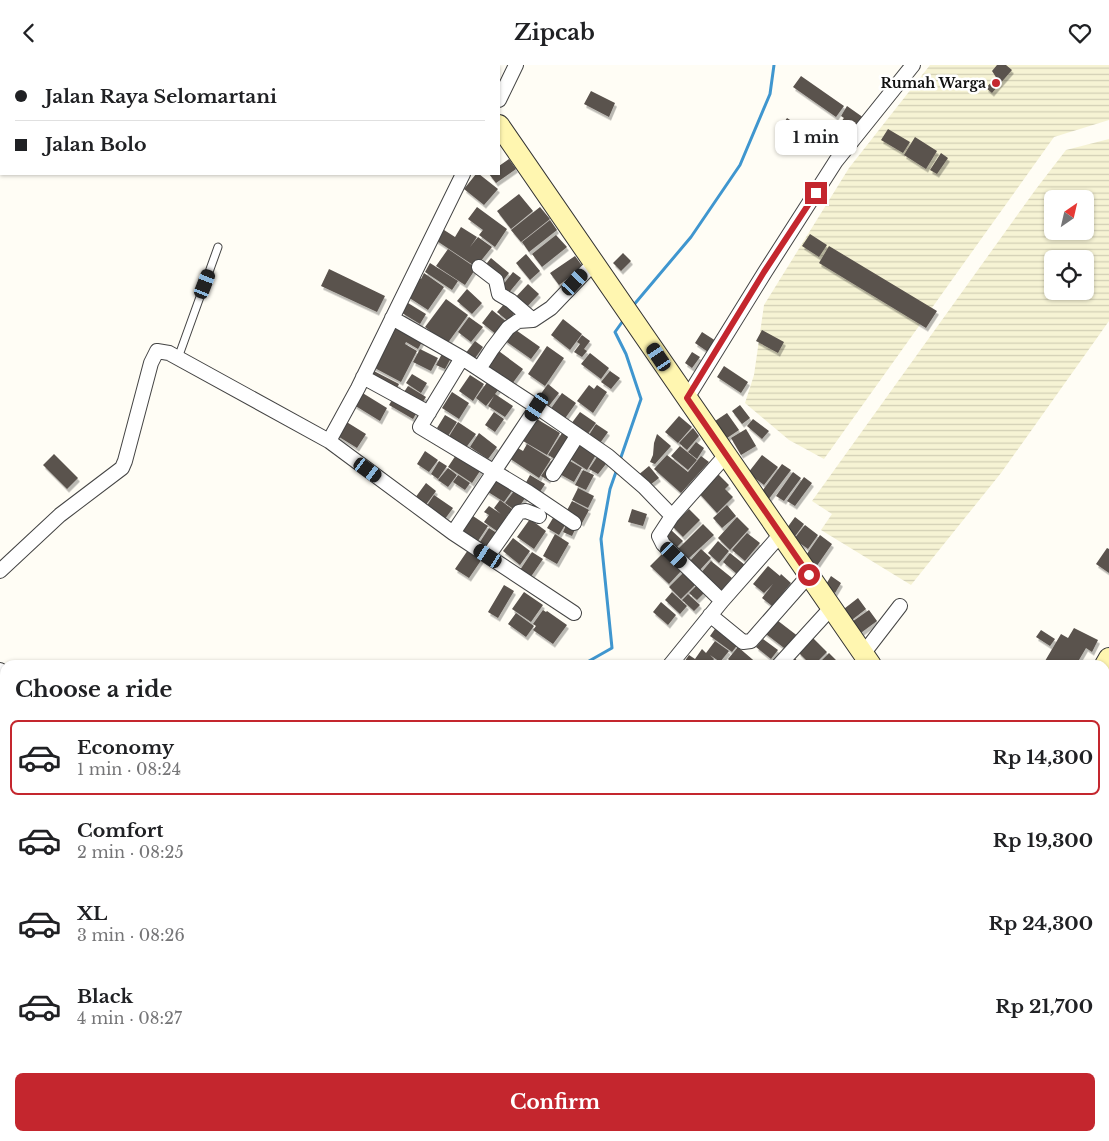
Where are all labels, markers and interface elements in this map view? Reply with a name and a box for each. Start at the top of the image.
icon: back [15,19,43,47]
text: Zipcab [514,19,595,46]
icon: heart [1066,19,1094,47]
place label: Rumah Warga [881,74,986,92]
marker: Rumah Warga [990,77,1002,89]
text: Jalan Raya Selomartani [45,85,277,108]
callout: 1 min [775,121,857,155]
text: 1 min [793,127,839,147]
text: Jalan Bolo [45,133,147,156]
route end [805,182,827,204]
north arrow [1044,190,1094,240]
map controls [1044,190,1094,300]
button: locate [1044,250,1094,300]
car [559,266,590,298]
car [192,267,217,301]
car [644,340,673,374]
car [522,390,551,424]
car [351,455,384,485]
car [657,539,690,571]
car [471,542,504,570]
route start [798,564,820,586]
text: Choose a ride [15,676,172,703]
icon: car [17,735,62,780]
text: Economy [77,736,174,759]
text: Rp 14,300 [993,746,1093,769]
text: 1 min · 08:24 [77,759,181,779]
icon: car [17,818,62,863]
text: Comfort [77,819,164,842]
text: Rp 19,300 [993,829,1093,852]
text: 2 min · 08:25 [77,842,183,862]
icon: car [17,901,62,946]
text: XL [77,902,107,925]
text: Rp 24,300 [988,912,1093,935]
text: 3 min · 08:26 [77,925,185,945]
icon: car [17,984,62,1029]
text: Black [77,985,133,1008]
text: Rp 21,700 [995,995,1093,1018]
text: 4 min · 08:27 [77,1008,182,1028]
button: Confirm [15,1073,1095,1131]

